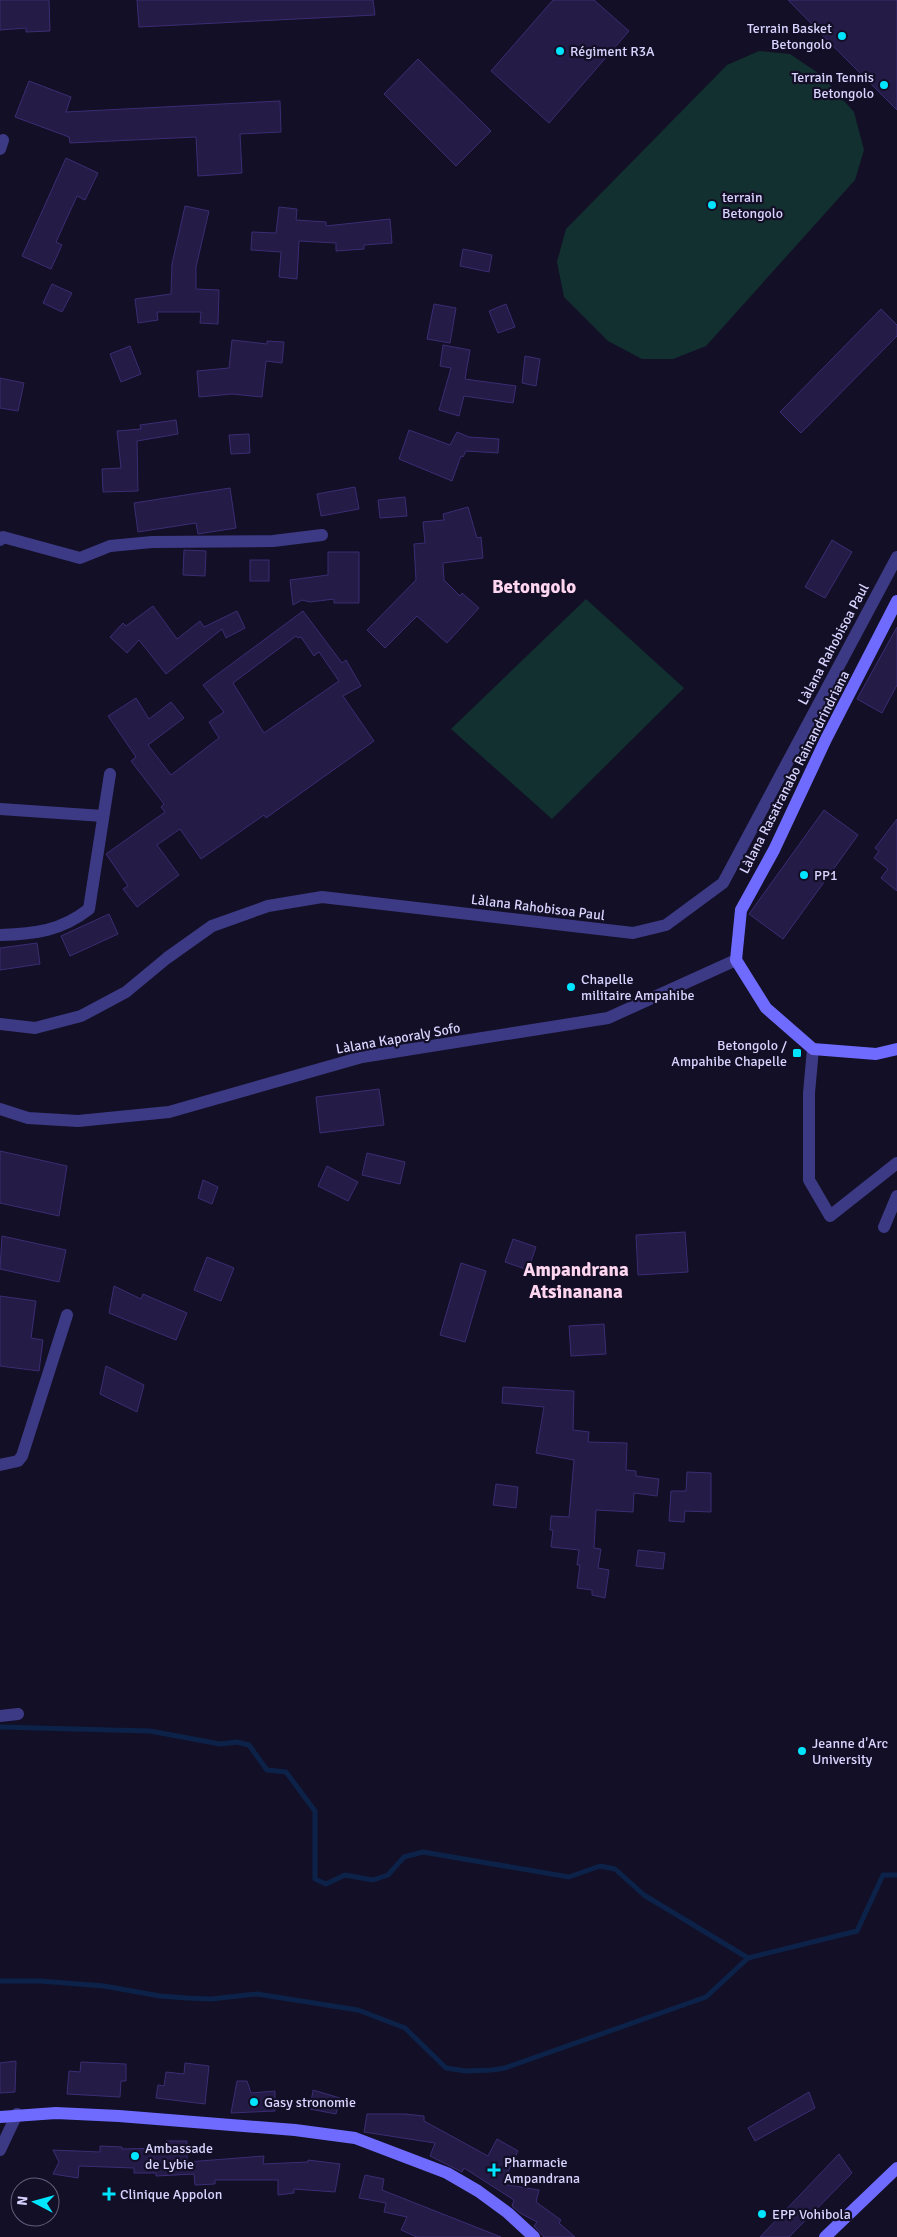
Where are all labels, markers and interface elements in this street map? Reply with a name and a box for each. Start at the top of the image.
place label: Terrain Basket Betongolo [747,20,832,53]
marker: Terrain Basket Betongolo [836,30,848,42]
place label: Régiment R3A [570,43,655,60]
marker: Régiment R3A [554,45,566,57]
place label: Terrain Tennis Betongolo [792,69,874,102]
marker: Terrain Tennis Betongolo [878,79,890,91]
place label: terrain Betongolo [722,189,783,222]
marker: terrain Betongolo [706,199,718,211]
district label: Betongolo [492,575,576,599]
street label: Làlana Rahobisoa Paul [794,581,873,708]
street label: Làlana Rasatranabo Rainandrindriana [736,668,853,877]
place label: PP1 [814,867,837,884]
marker: PP1 [798,869,810,881]
street label: Làlana Rahobisoa Paul [470,891,606,924]
place label: Chapelle militaire Ampahibe [581,971,695,1004]
marker: Chapelle militaire Ampahibe [565,981,577,993]
street label: Làlana Kaporaly Sofo [335,1019,462,1058]
place label: Betongolo / Ampahibe Chapelle [671,1037,787,1070]
marker: Betongolo / Ampahibe Chapelle [791,1047,803,1059]
district label: Ampandrana Atsinanana [523,1258,629,1304]
place label: Jeanne d'Arc University [812,1735,888,1768]
marker: Jeanne d'Arc University [796,1745,808,1757]
place label: Gasy stronomie [264,2094,356,2111]
marker: Gasy stronomie [248,2096,260,2108]
place label: Ambassade de Lybie [145,2140,213,2173]
marker: Ambassade de Lybie [129,2150,141,2162]
place label: Pharmacie Ampandrana [504,2154,580,2187]
marker: Pharmacie Ampandrana [488,2164,500,2176]
north arrow [10,2177,60,2227]
place label: Clinique Appolon [120,2186,222,2203]
marker: Clinique Appolon [102,2187,116,2201]
text: N [14,2195,32,2206]
place label: EPP Vohibola [772,2206,851,2223]
marker: EPP Vohibola [756,2208,768,2220]

